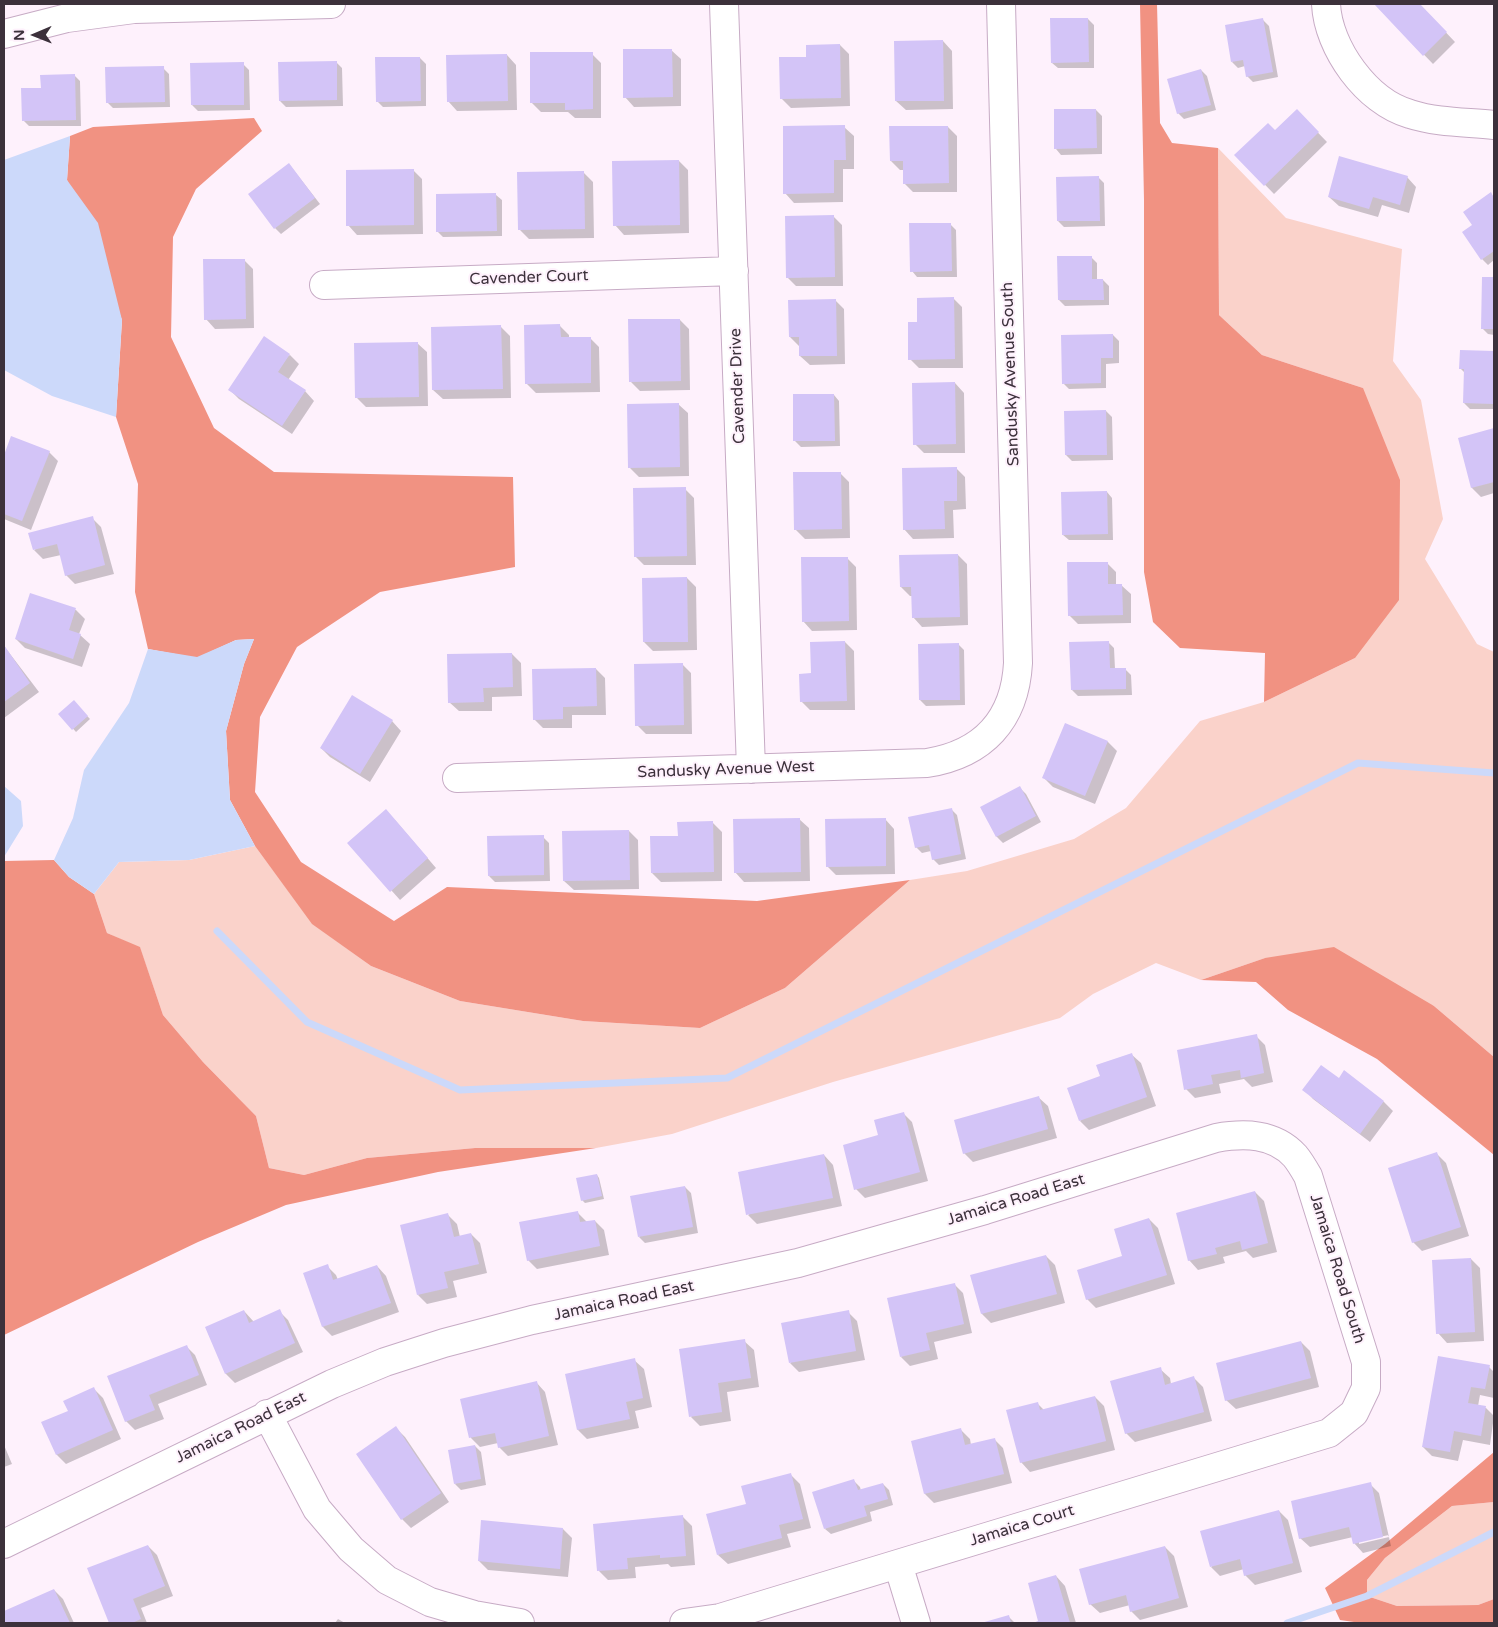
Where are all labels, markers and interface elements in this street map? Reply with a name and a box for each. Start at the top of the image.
north arrow [10,10,60,60]
text: N [11,29,28,41]
street label: Cavender Court [469,266,589,290]
street label: Sandusky Avenue South [998,282,1024,466]
street label: Cavender Drive [726,328,750,444]
street label: Sandusky Avenue West [637,757,815,783]
street label: Jamaica Road East [945,1170,1087,1230]
street label: Jamaica Road South [1305,1192,1369,1346]
street label: Jamaica Road East [552,1277,696,1325]
street label: Jamaica Road East [173,1388,309,1468]
street label: Jamaica Court [967,1501,1077,1551]

